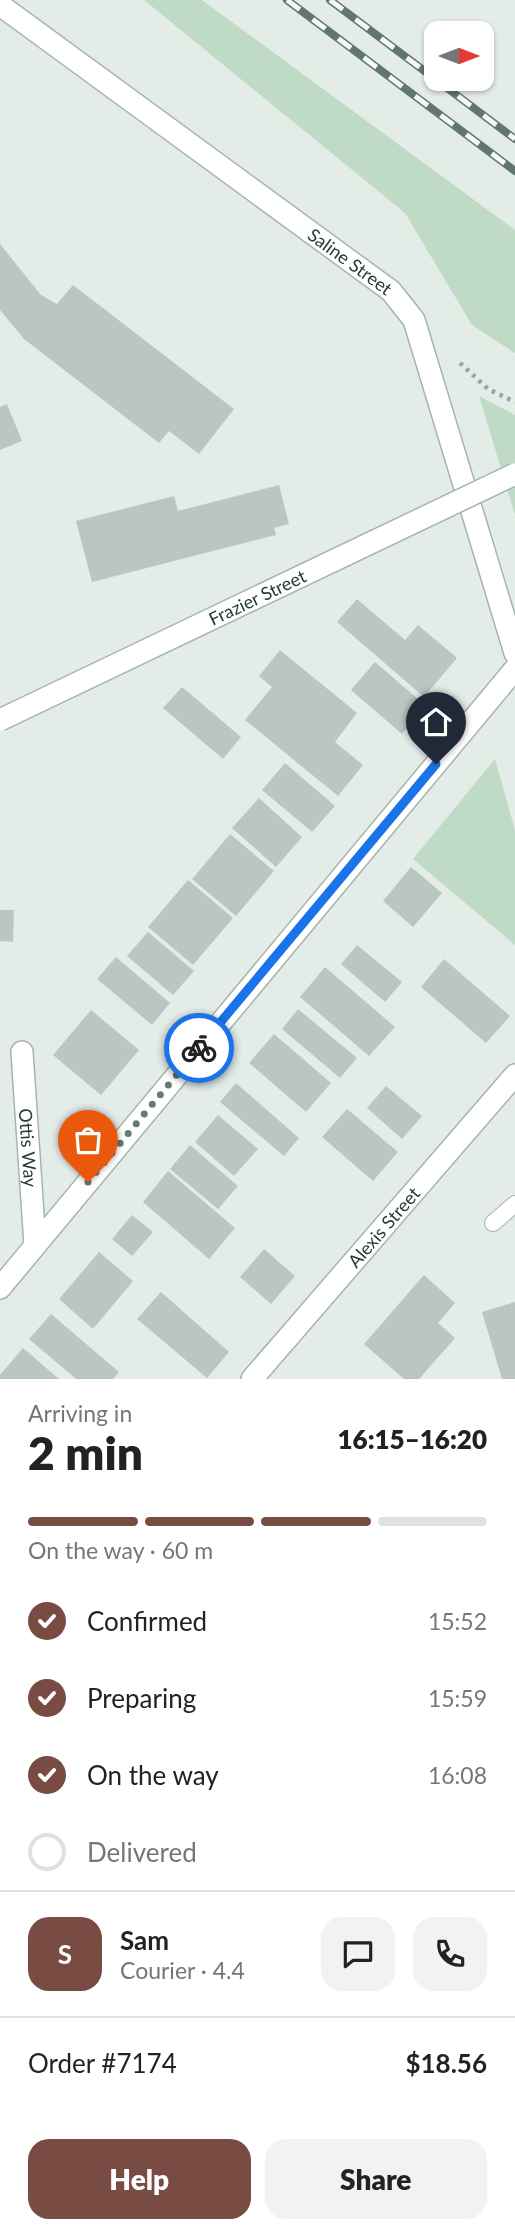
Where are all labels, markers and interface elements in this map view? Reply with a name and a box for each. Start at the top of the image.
north arrow [424,21,494,91]
map controls [424,21,494,91]
street label: Saline Street [304,223,397,300]
street label: Frazier Street [205,564,310,630]
pin [406,692,466,764]
icon: home [417,703,455,741]
courier [164,1013,234,1083]
icon: bike [180,1029,218,1067]
street label: Ottis Way [15,1108,42,1189]
pin [58,1110,118,1182]
icon: bag [69,1121,107,1159]
street label: Alexis Street [343,1182,425,1272]
text: Arriving in [28,1399,132,1427]
text: 16:15–16:20 [337,1423,487,1455]
text: 2 min [28,1425,143,1480]
text: On the way · 60 m [28,1536,213,1564]
icon: check [28,1602,66,1640]
text: Confirmed [87,1605,207,1637]
text: 15:52 [428,1607,487,1635]
icon: check [28,1679,66,1717]
text: Preparing [87,1682,196,1714]
text: 15:59 [428,1684,487,1712]
icon: check [28,1756,66,1794]
text: On the way [87,1759,219,1791]
text: 16:08 [428,1761,487,1789]
text: Delivered [87,1836,197,1868]
button: chat [321,1917,395,1991]
button: phone [413,1917,487,1991]
text: Sam [120,1924,169,1956]
text: S [58,1938,72,1970]
text: Courier · 4.4 [120,1956,245,1984]
text: Order #7174 [28,2047,177,2079]
text: $18.56 [405,2047,487,2079]
button: Help [28,2139,251,2219]
button: Share [265,2139,487,2219]

